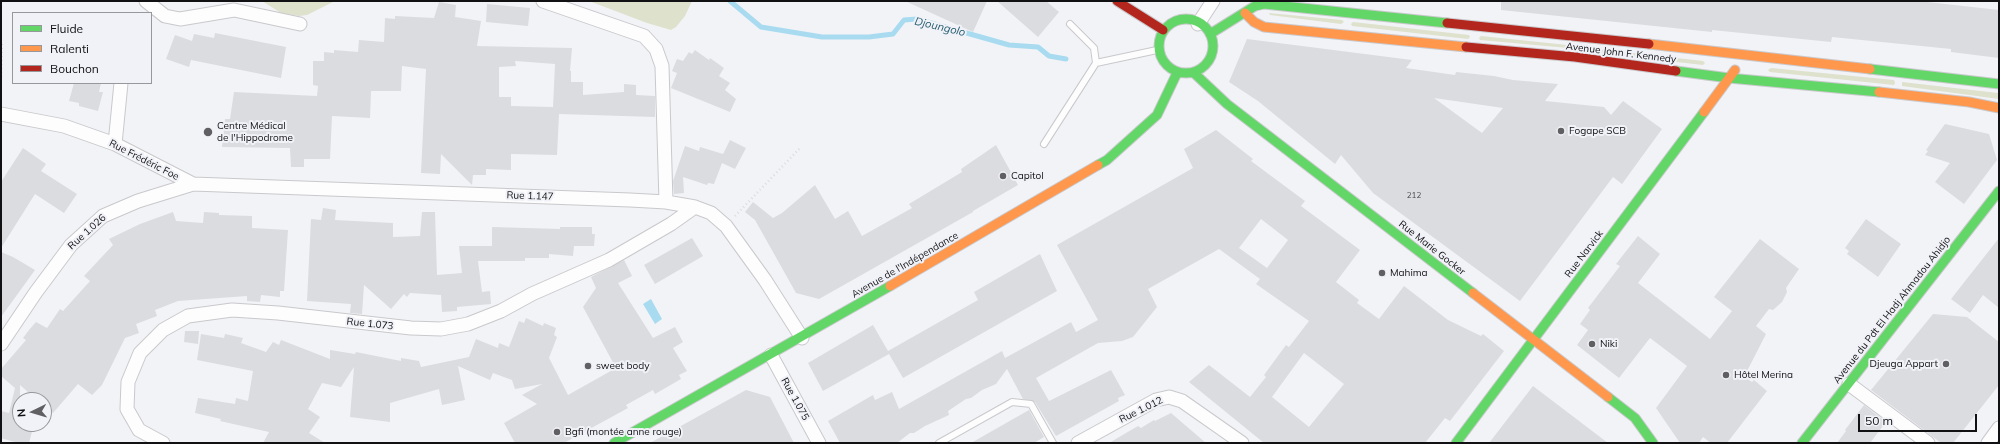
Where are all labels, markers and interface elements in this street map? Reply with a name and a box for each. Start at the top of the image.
legend [12,12,152,84]
water label: Djoungolo [913,15,967,39]
text: Fluide [50,21,83,36]
street label: Avenue John F. Kennedy [1565,40,1677,66]
text: Ralenti [50,41,89,56]
text: Bouchon [50,61,99,76]
place label: Centre Médical de l'Hippodrome [217,120,293,144]
place label: Fogape SCB [1569,125,1626,137]
marker: Centre Médical de l'Hippodrome [202,126,214,138]
marker: Fogape SCB [1556,126,1566,136]
street label: Rue Frédéric Foe [107,137,181,183]
place label: Capitol [1011,170,1044,182]
marker: Capitol [998,171,1008,181]
street label: Rue 1.147 [506,189,554,203]
house number: 212 [1407,191,1421,201]
street label: Rue 1.026 [66,212,108,252]
street label: Rue Marie Gocker [1396,218,1468,278]
street label: Rue Narvick [1562,228,1606,280]
street label: Avenue de l'Indépendance [849,229,961,301]
street label: Avenue du Pdt El Hadj Ahmadou Ahidjo [1831,234,1953,386]
place label: Mahima [1390,267,1428,279]
marker: Mahima [1377,268,1387,278]
street label: Rue 1.073 [346,316,394,332]
place label: Niki [1600,338,1617,350]
marker: Niki [1587,339,1597,349]
place label: Djeuga Appart [1870,358,1938,370]
marker: Djeuga Appart [1941,359,1951,369]
place label: sweet body [596,360,649,372]
marker: sweet body [583,361,593,371]
place label: Hôtel Merina [1734,369,1793,381]
marker: Hôtel Merina [1721,370,1731,380]
street label: Rue 1.075 [778,376,812,422]
north arrow [12,392,52,432]
street label: Rue 1.012 [1117,394,1165,426]
scale bar [1860,406,1979,432]
text: N [14,408,28,418]
text: 50 m [1865,413,1893,428]
place label: Bgfi (montée anne rouge) [565,426,682,438]
marker: Bgfi (montée anne rouge) [552,427,562,437]

